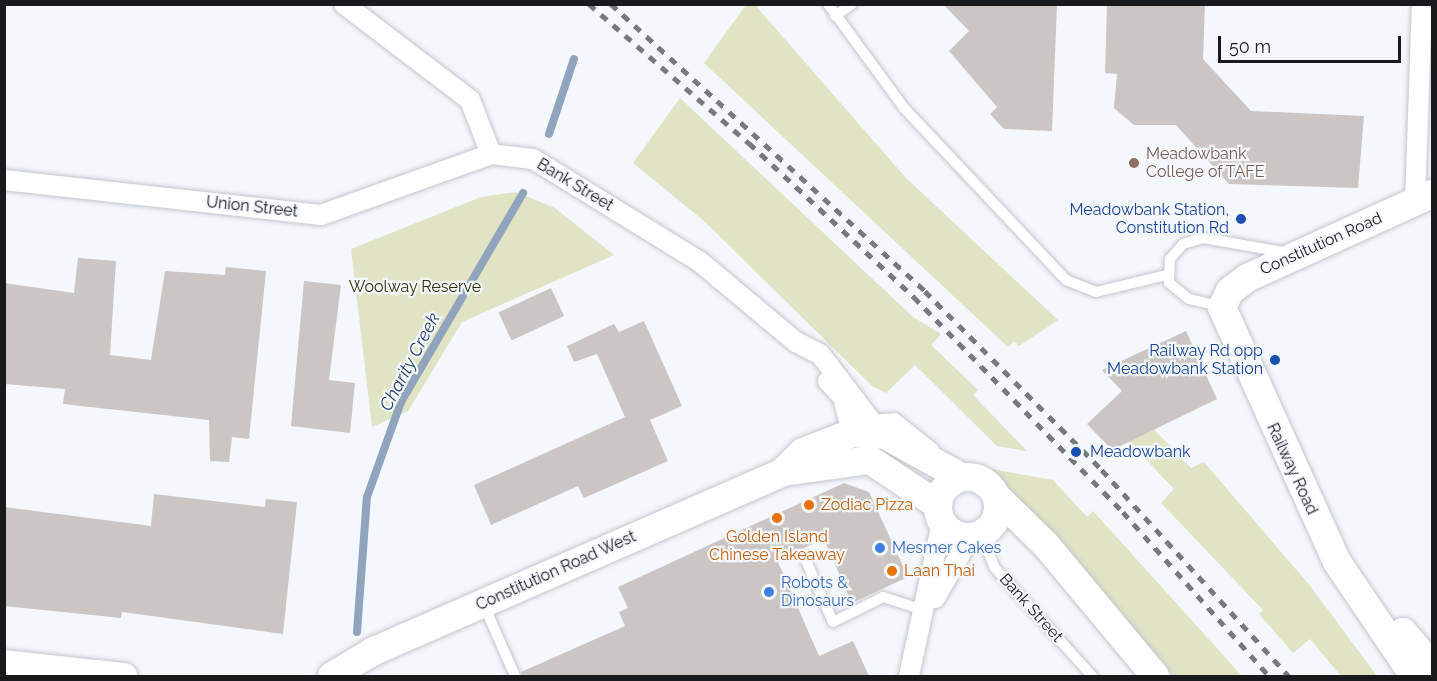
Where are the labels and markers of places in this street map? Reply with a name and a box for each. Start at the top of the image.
place label: Meadowbank College of TAFE [1146,144,1265,182]
marker: Meadowbank College of TAFE [1127,156,1141,170]
place label: Meadowbank Station, Constitution Rd [1069,200,1229,238]
marker: Meadowbank Station, Constitution Rd [1234,212,1248,226]
place label: Railway Rd opp Meadowbank Station [1107,341,1263,379]
marker: Railway Rd opp Meadowbank Station [1268,353,1282,367]
place label: Meadowbank [1090,442,1191,462]
marker: Meadowbank [1067,443,1085,461]
place label: Zodiac Pizza [821,495,913,515]
marker: Zodiac Pizza [802,498,816,512]
marker: Golden Island Chinese Takeaway [770,511,784,525]
place label: Golden Island Chinese Takeaway [709,527,845,565]
place label: Mesmer Cakes [892,538,1002,558]
marker: Mesmer Cakes [873,541,887,555]
place label: Laan Thai [904,561,975,581]
marker: Laan Thai [885,564,899,578]
place label: Robots & Dinosaurs [781,573,854,611]
marker: Robots & Dinosaurs [762,585,776,599]

